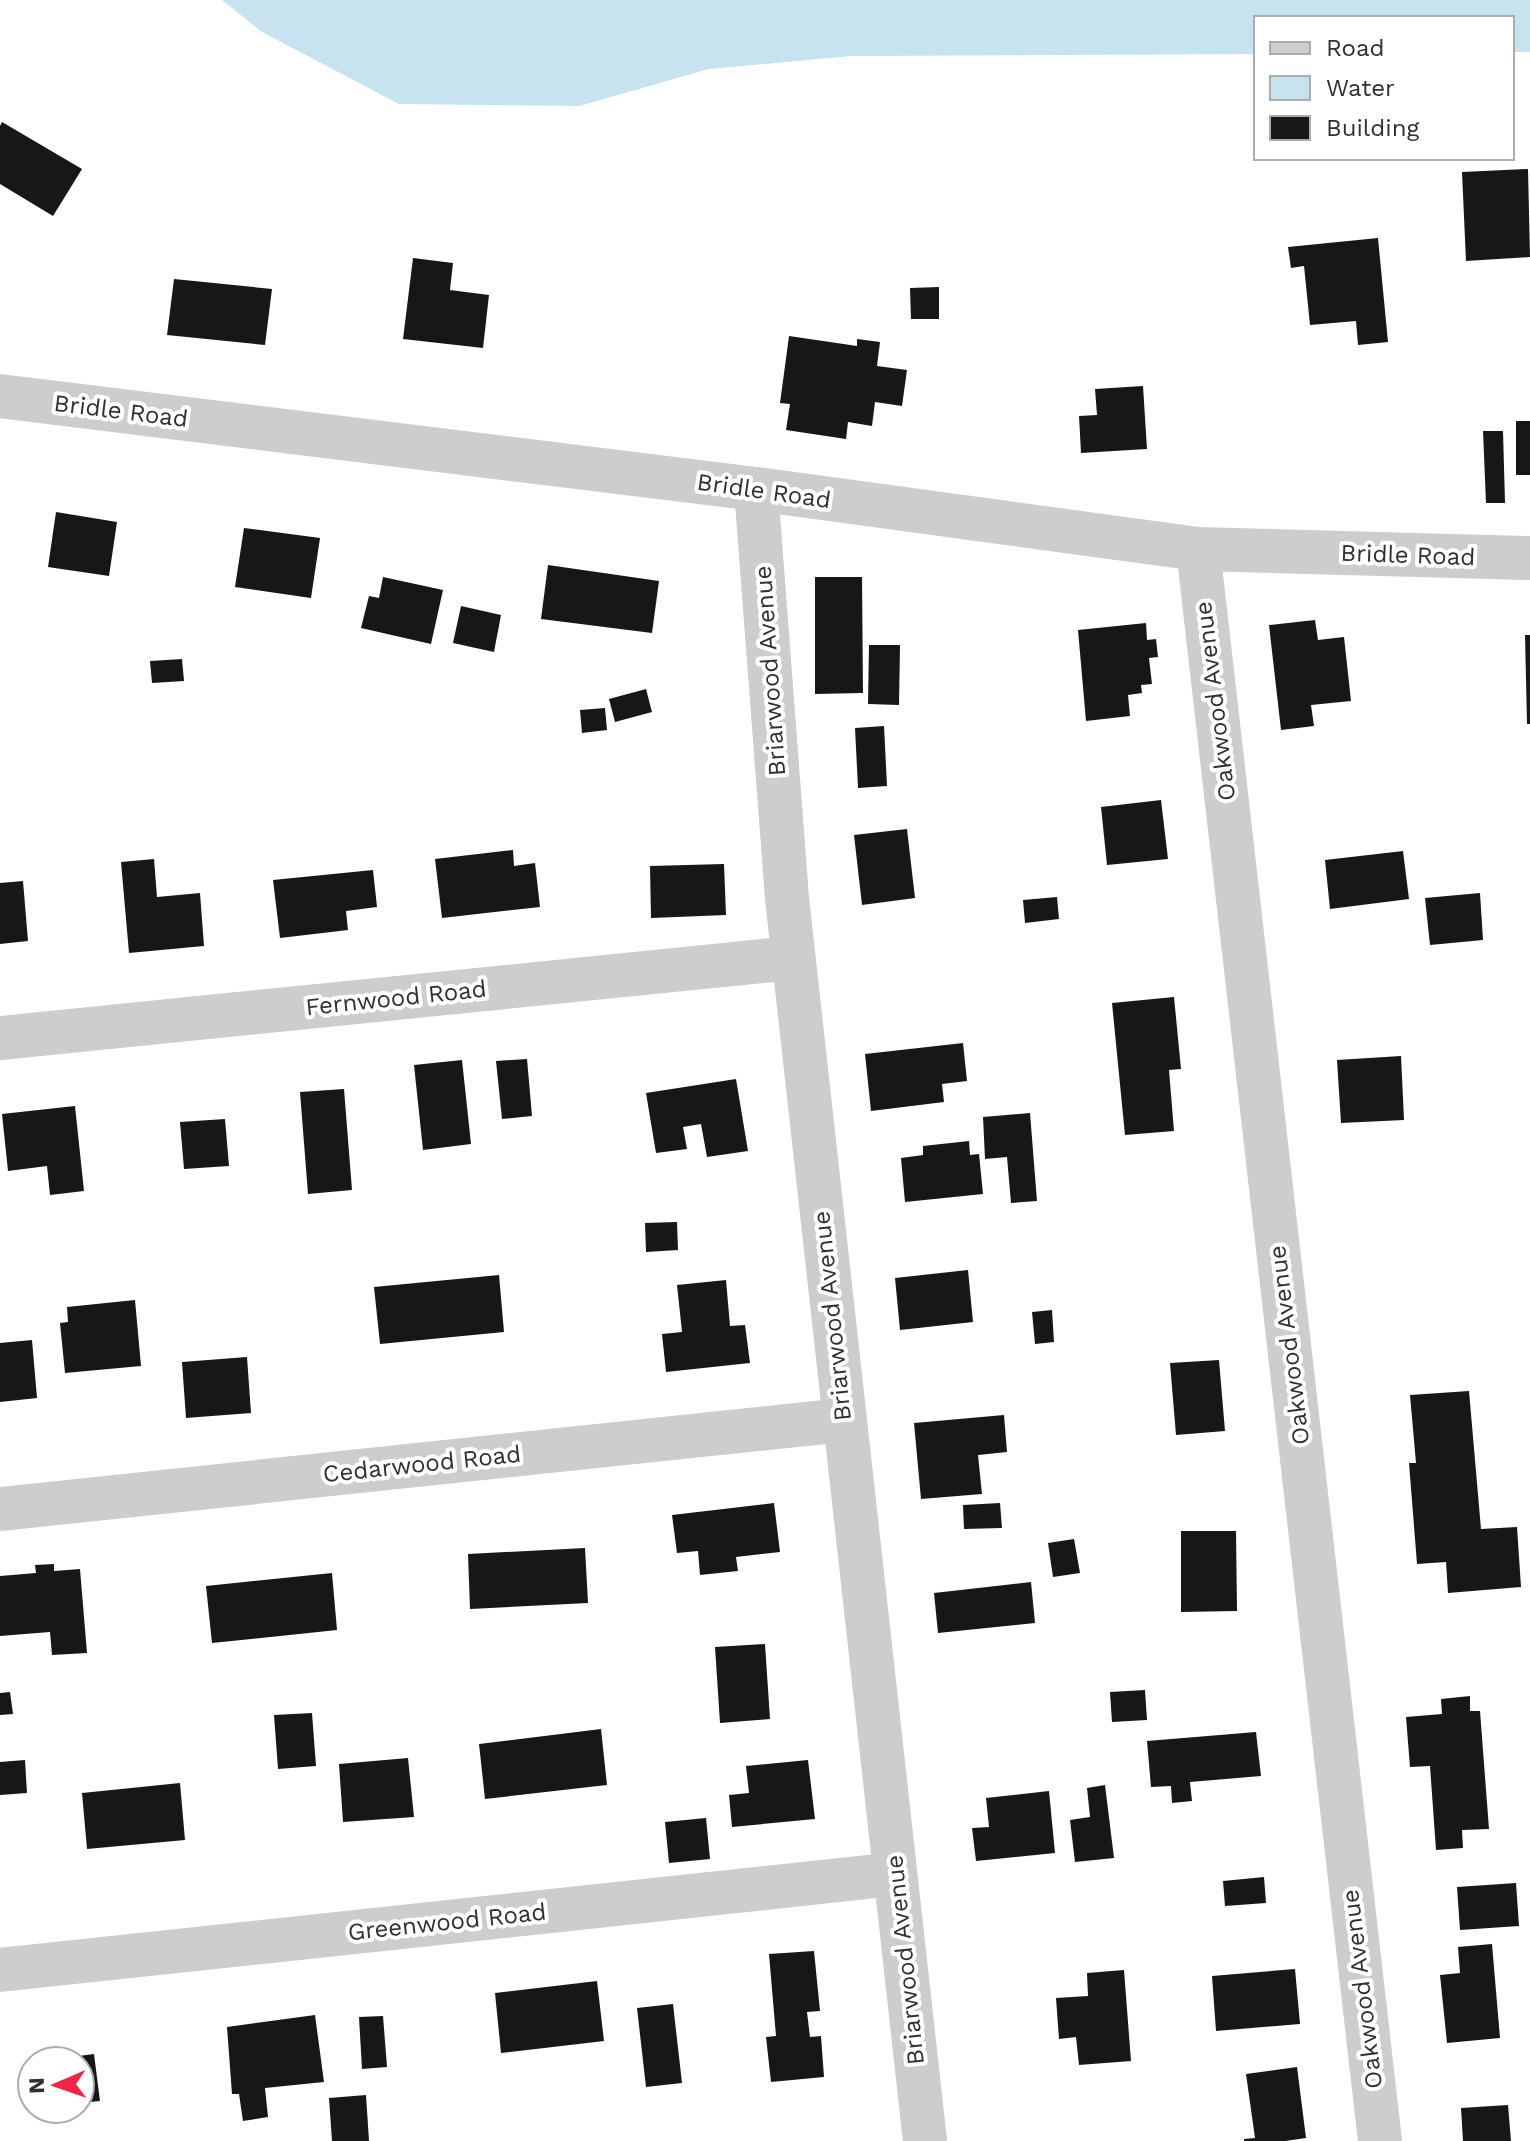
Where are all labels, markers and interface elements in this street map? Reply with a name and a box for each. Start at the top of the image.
legend [1254,16,1514,160]
text: Road [1326,34,1385,62]
text: Water [1326,74,1395,102]
text: Building [1326,114,1419,142]
street label: Bridle Road [52,389,190,433]
street label: Bridle Road [695,468,833,514]
street label: Bridle Road [1340,539,1476,571]
street label: Briarwood Avenue [749,565,791,777]
street label: Oakwood Avenue [1189,600,1241,802]
street label: Fernwood Road [304,975,488,1021]
street label: Briarwood Avenue [807,1210,857,1422]
street label: Oakwood Avenue [1263,1244,1315,1446]
street label: Cedarwood Road [322,1440,522,1488]
street label: Briarwood Avenue [880,1854,930,2066]
street label: Oakwood Avenue [1336,1888,1388,2090]
street label: Greenwood Road [346,1898,548,1946]
north arrow [16,2045,96,2125]
text: N [24,2077,49,2094]

